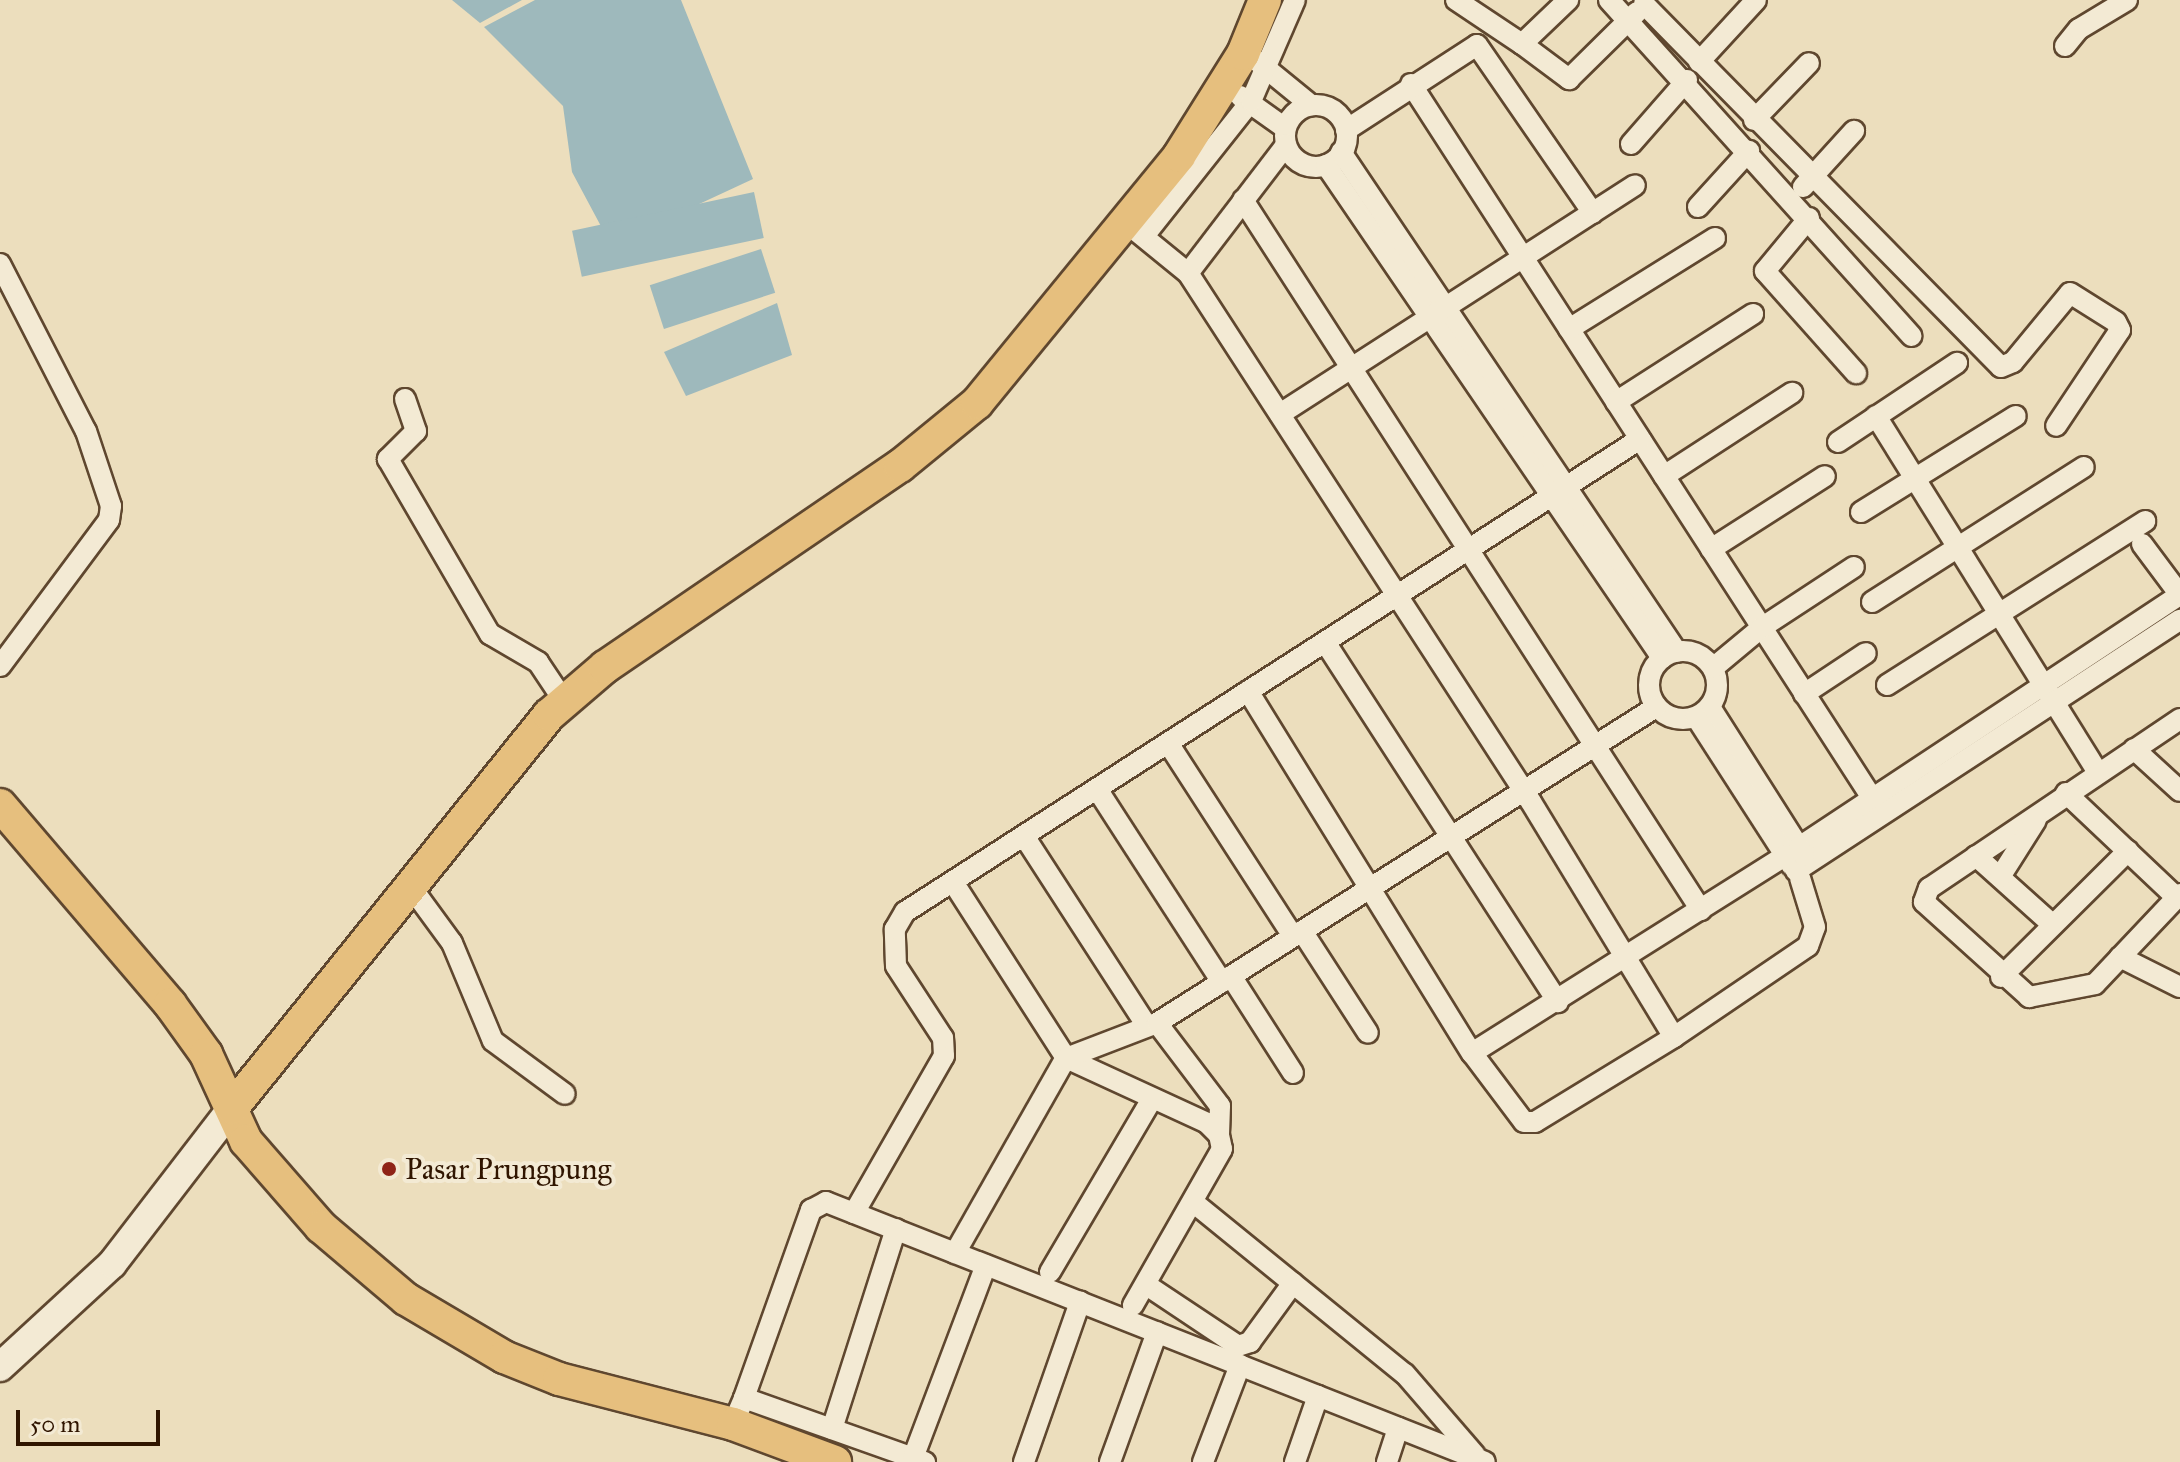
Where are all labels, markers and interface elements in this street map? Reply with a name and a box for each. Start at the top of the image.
place label: Pasar Prungpung [405,1151,611,1187]
marker: Pasar Prungpung [380,1160,398,1178]
scale bar [20,1394,164,1444]
text: 50 m [30,1409,80,1439]

